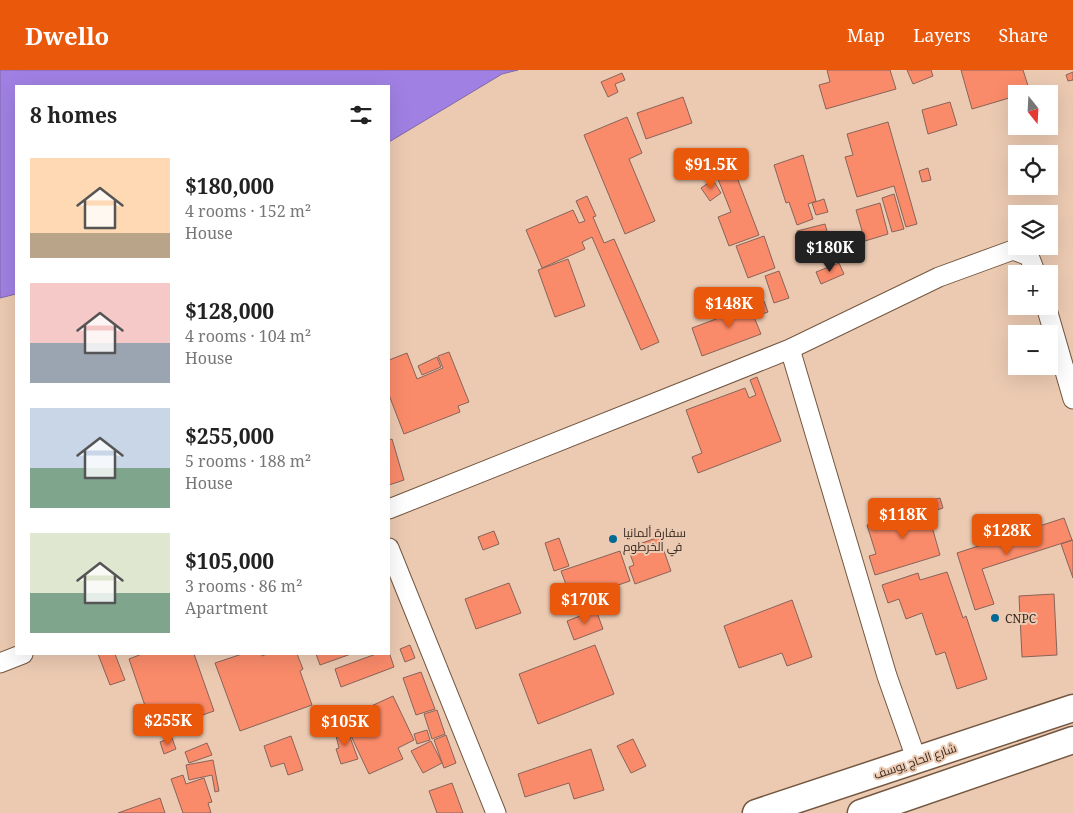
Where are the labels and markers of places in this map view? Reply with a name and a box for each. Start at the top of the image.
pin: $91.5K [670,148,752,190]
pin: $180K [795,230,865,273]
pin: $148K [694,286,764,329]
pin: $118K [868,498,938,540]
pin: $128K [972,514,1042,556]
place label: سفارة ألمانيا في الخرطوم [623,524,686,557]
marker: سفارة ألمانيا في الخرطوم [607,533,619,545]
pin: $170K [550,582,620,625]
place label: CNPC [1005,610,1036,627]
marker: CNPC [989,612,1001,624]
pin: $255K [133,704,203,746]
pin: $105K [310,704,380,747]

